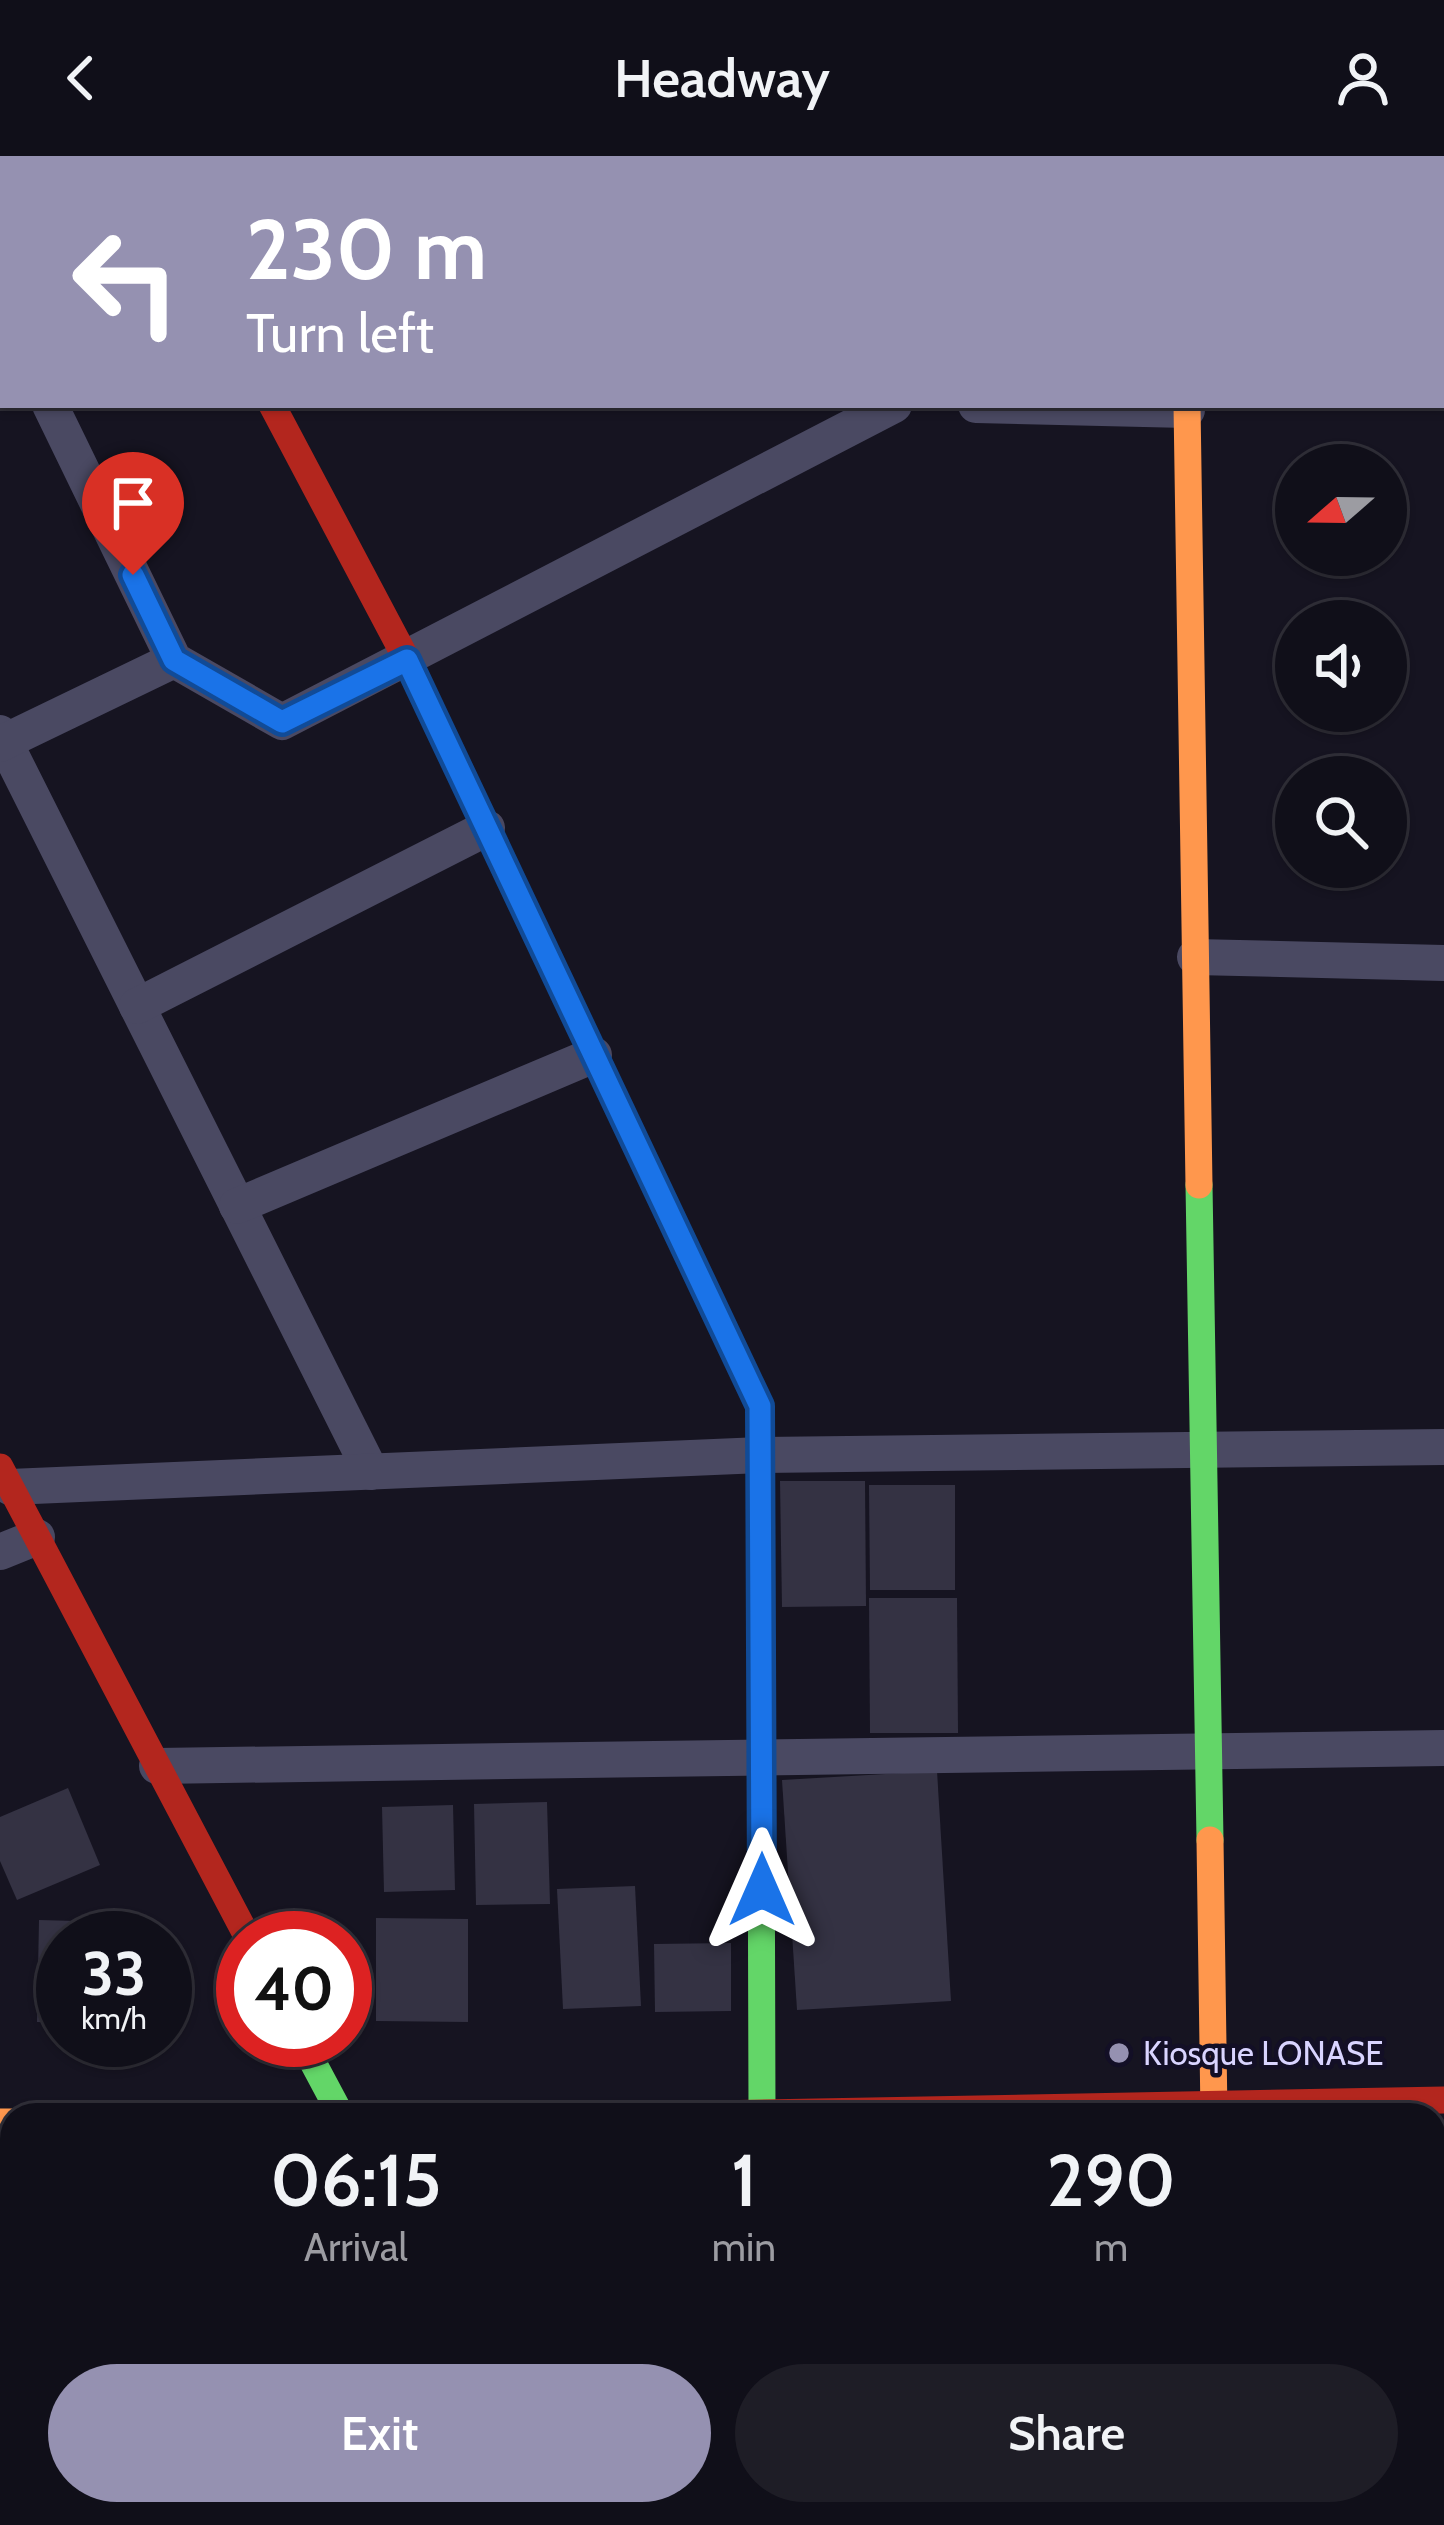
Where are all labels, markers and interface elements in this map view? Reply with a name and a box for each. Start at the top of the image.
icon: back [48,45,114,111]
text: Headway [614,45,830,111]
icon: person [1330,45,1396,111]
text: 230 m [246,198,487,300]
icon: left [48,204,204,360]
text: Turn left [246,300,434,366]
north arrow [1275,444,1407,576]
map controls [1275,444,1407,888]
pin [82,452,184,575]
icon: arrive [100,470,166,536]
button: sound [1275,600,1407,732]
button: search [1275,756,1407,888]
position arrow [699,1827,825,1953]
speed limit sign: 40 [216,1911,372,2067]
text: 33 [82,1937,146,2010]
text: km/h [81,2000,147,2037]
place label: Kiosque LONASE [1143,2033,1384,2073]
marker: Kiosque LONASE [1106,2040,1132,2066]
text: 06:15 [270,2137,441,2224]
text: 1 [731,2137,757,2224]
text: 290 [1046,2137,1176,2224]
text: Arrival [304,2223,408,2271]
text: min [712,2223,776,2271]
text: m [1094,2223,1128,2271]
button: Exit [48,2364,711,2502]
button: Share [735,2364,1398,2502]

